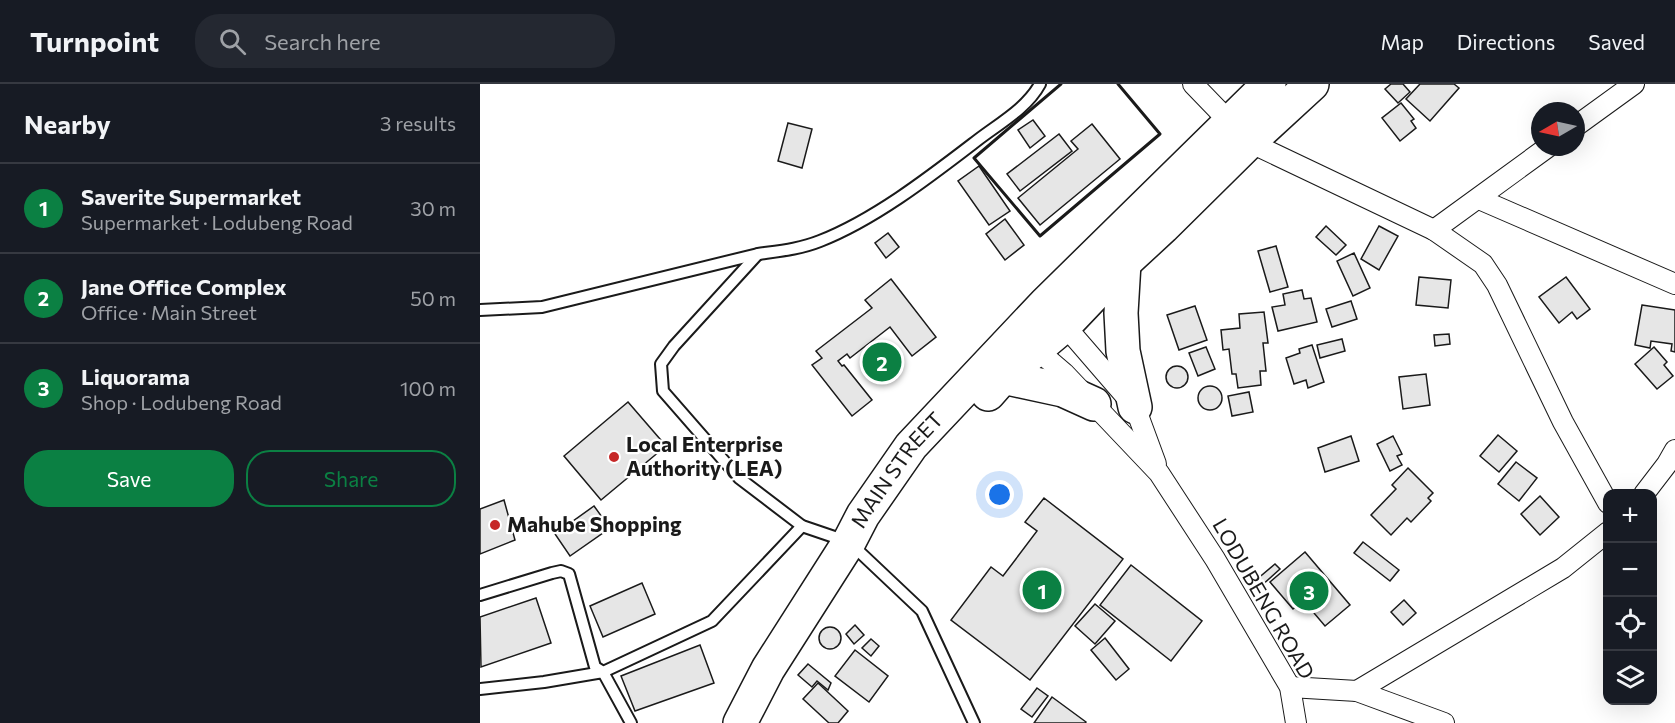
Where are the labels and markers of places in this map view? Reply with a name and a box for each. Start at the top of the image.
pin: 2 [862,340,902,384]
place label: Local Enterprise Authority (LEA) [626,431,783,480]
marker: Local Enterprise Authority (LEA) [607,450,621,464]
place label: Mahube Shopping [507,511,682,536]
marker: Mahube Shopping [488,518,502,532]
pin: 1 [1022,568,1062,612]
pin: 3 [1290,568,1328,614]

